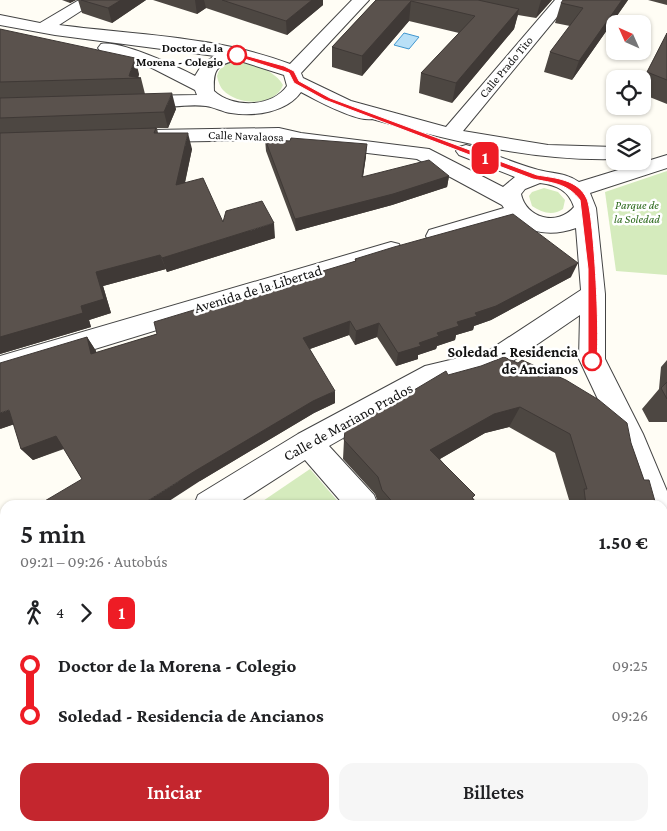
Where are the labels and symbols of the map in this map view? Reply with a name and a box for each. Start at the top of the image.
north arrow [606,15,651,60]
street label: Calle Prado Tito [476,33,536,101]
place label: Doctor de la Morena - Colegio [136,41,223,69]
marker: Doctor de la Morena - Colegio [227,45,247,65]
street label: Calle Navalaosa [208,128,284,144]
line badge: 1 [469,142,501,174]
park label: Parque de la Soledad [614,198,660,226]
street label: Avenida de la Libertad [192,262,324,316]
place label: Soledad - Residencia de Ancianos [448,344,579,377]
marker: Soledad - Residencia de Ancianos [582,351,602,371]
street label: Calle de Mariano Prados [281,380,415,464]

